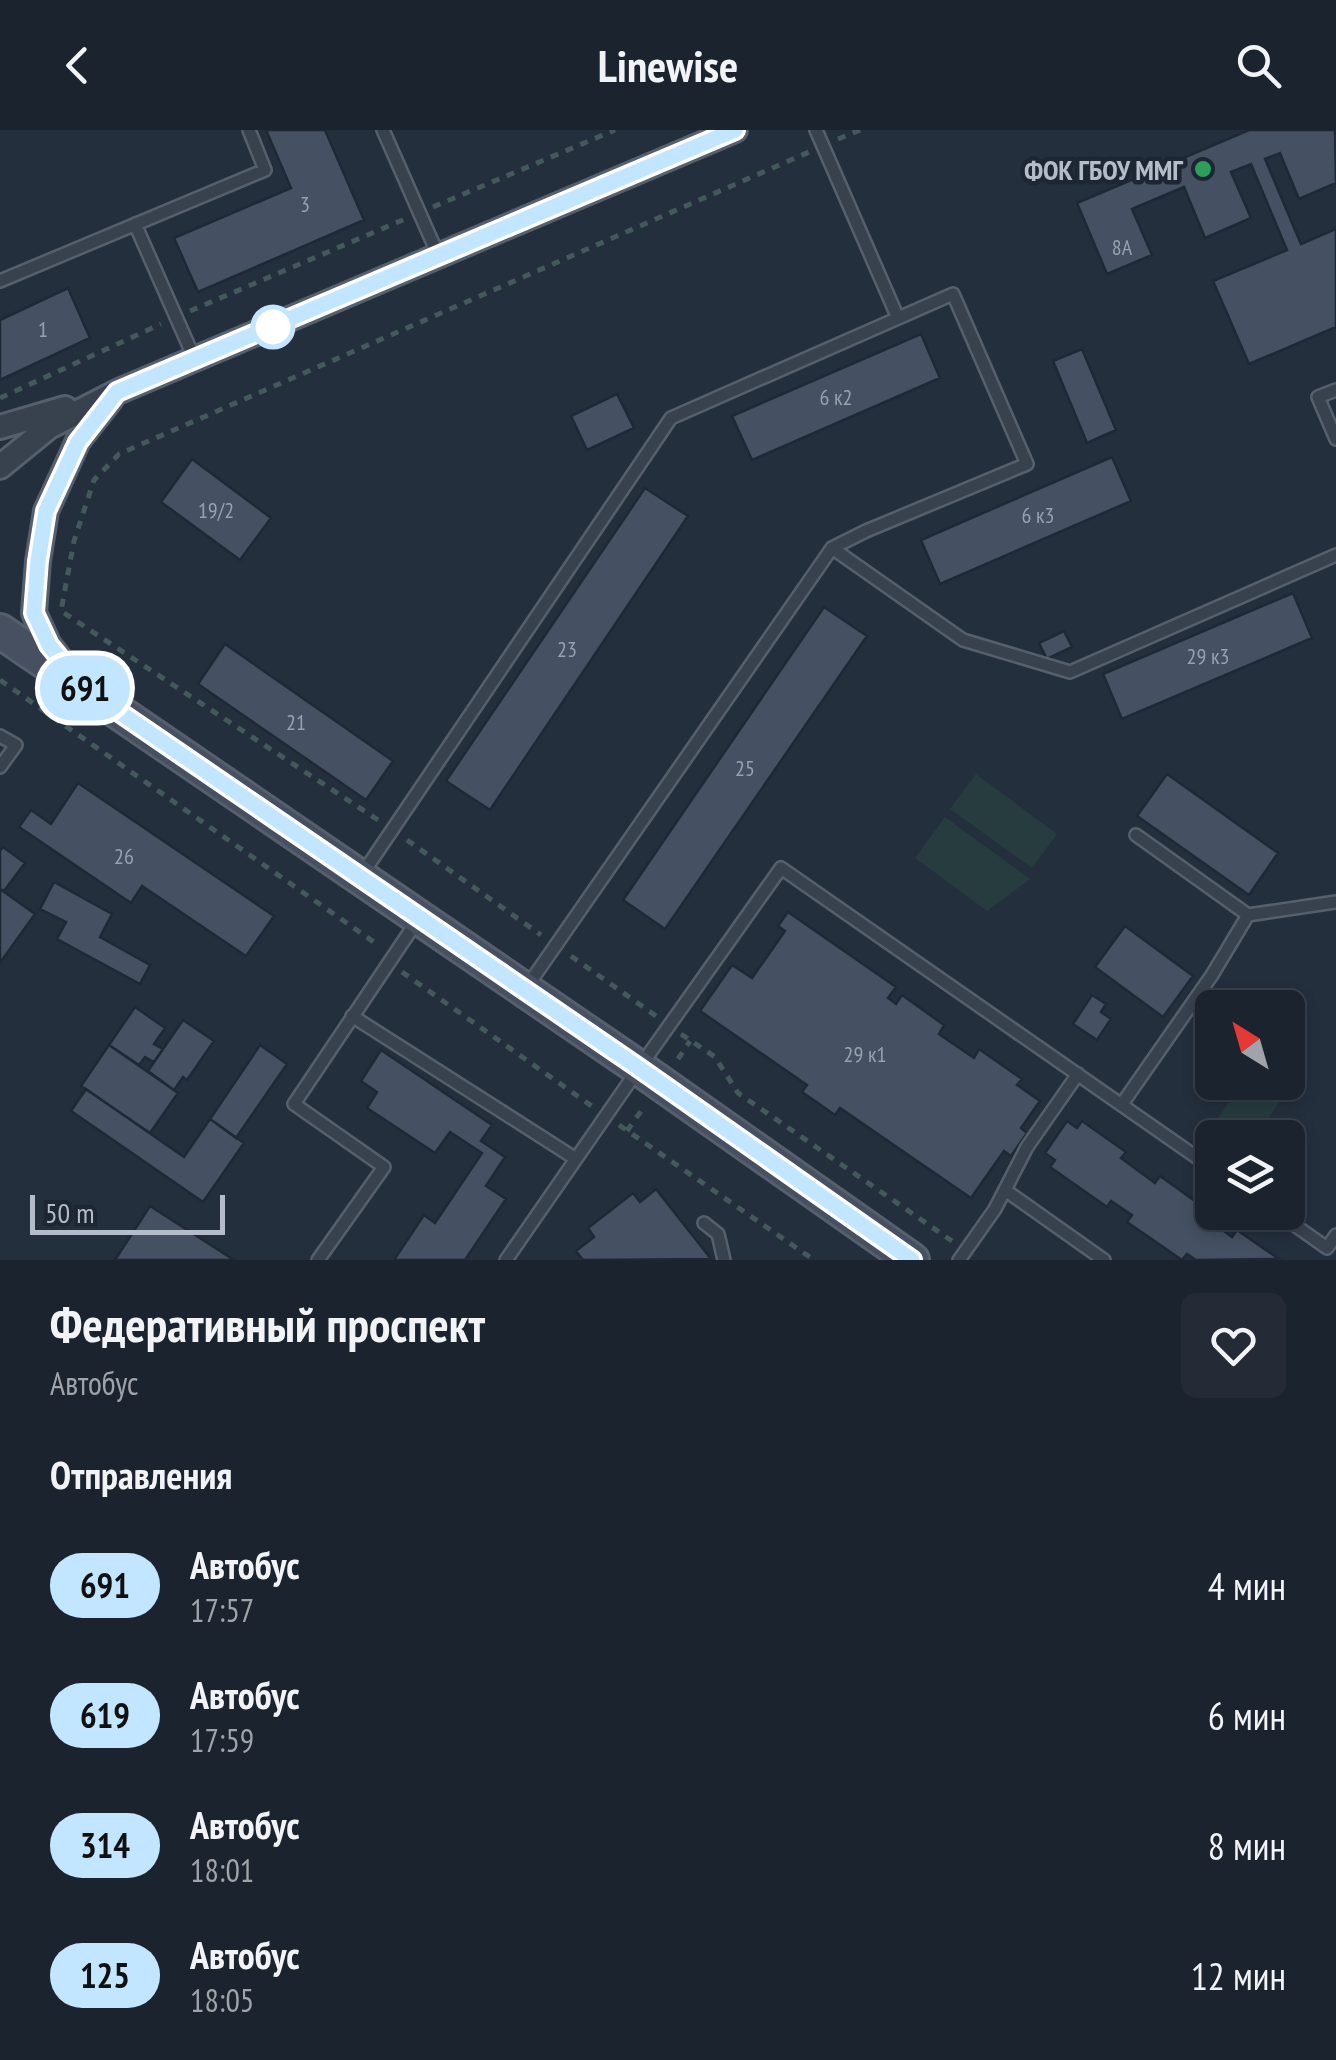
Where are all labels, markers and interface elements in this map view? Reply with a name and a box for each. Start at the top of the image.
text: Linewise [598,36,738,94]
icon: back [50,38,105,93]
icon: search [1231,38,1286,93]
place label: ФОК ГБОУ ММГ [1024,151,1183,188]
marker: ФОК ГБОУ ММГ [1192,158,1214,180]
house number: 3 [300,190,310,218]
house number: 8А [1112,233,1133,261]
unlabelled marker [252,306,294,348]
house number: 1 [38,315,48,343]
house number: 6 к2 [820,383,852,411]
house number: 19/2 [198,496,234,524]
house number: 6 к3 [1022,501,1054,529]
house number: 23 [557,635,577,663]
house number: 29 к3 [1187,642,1229,670]
line badge: 691 [28,656,142,720]
text: 691 [60,665,110,711]
house number: 21 [286,708,306,736]
house number: 25 [735,754,755,782]
house number: 26 [114,842,134,870]
north arrow [1195,990,1305,1100]
map controls [1195,990,1305,1230]
house number: 29 к1 [844,1040,886,1068]
button: layers [1195,1120,1305,1230]
scale bar [30,1190,225,1234]
text: 50 m [45,1194,94,1231]
text: Федеративный проспект [50,1293,485,1355]
button: heart [1181,1293,1286,1398]
text: Автобус [50,1362,138,1404]
text: Отправления [50,1450,232,1499]
text: Автобус [190,1540,300,1589]
text: 4 мин [1208,1561,1286,1610]
text: 691 [80,1562,130,1608]
text: 17:57 [190,1589,254,1631]
text: Автобус [190,1670,300,1719]
text: 6 мин [1208,1691,1286,1740]
text: 619 [80,1692,130,1738]
text: 17:59 [190,1719,254,1761]
text: Автобус [190,1800,300,1849]
text: 8 мин [1208,1821,1286,1870]
text: 314 [80,1822,130,1868]
text: 18:01 [190,1849,254,1891]
text: Автобус [190,1930,300,1979]
text: 12 мин [1191,1951,1286,2000]
text: 125 [80,1952,130,1998]
text: 18:05 [190,1979,254,2021]

